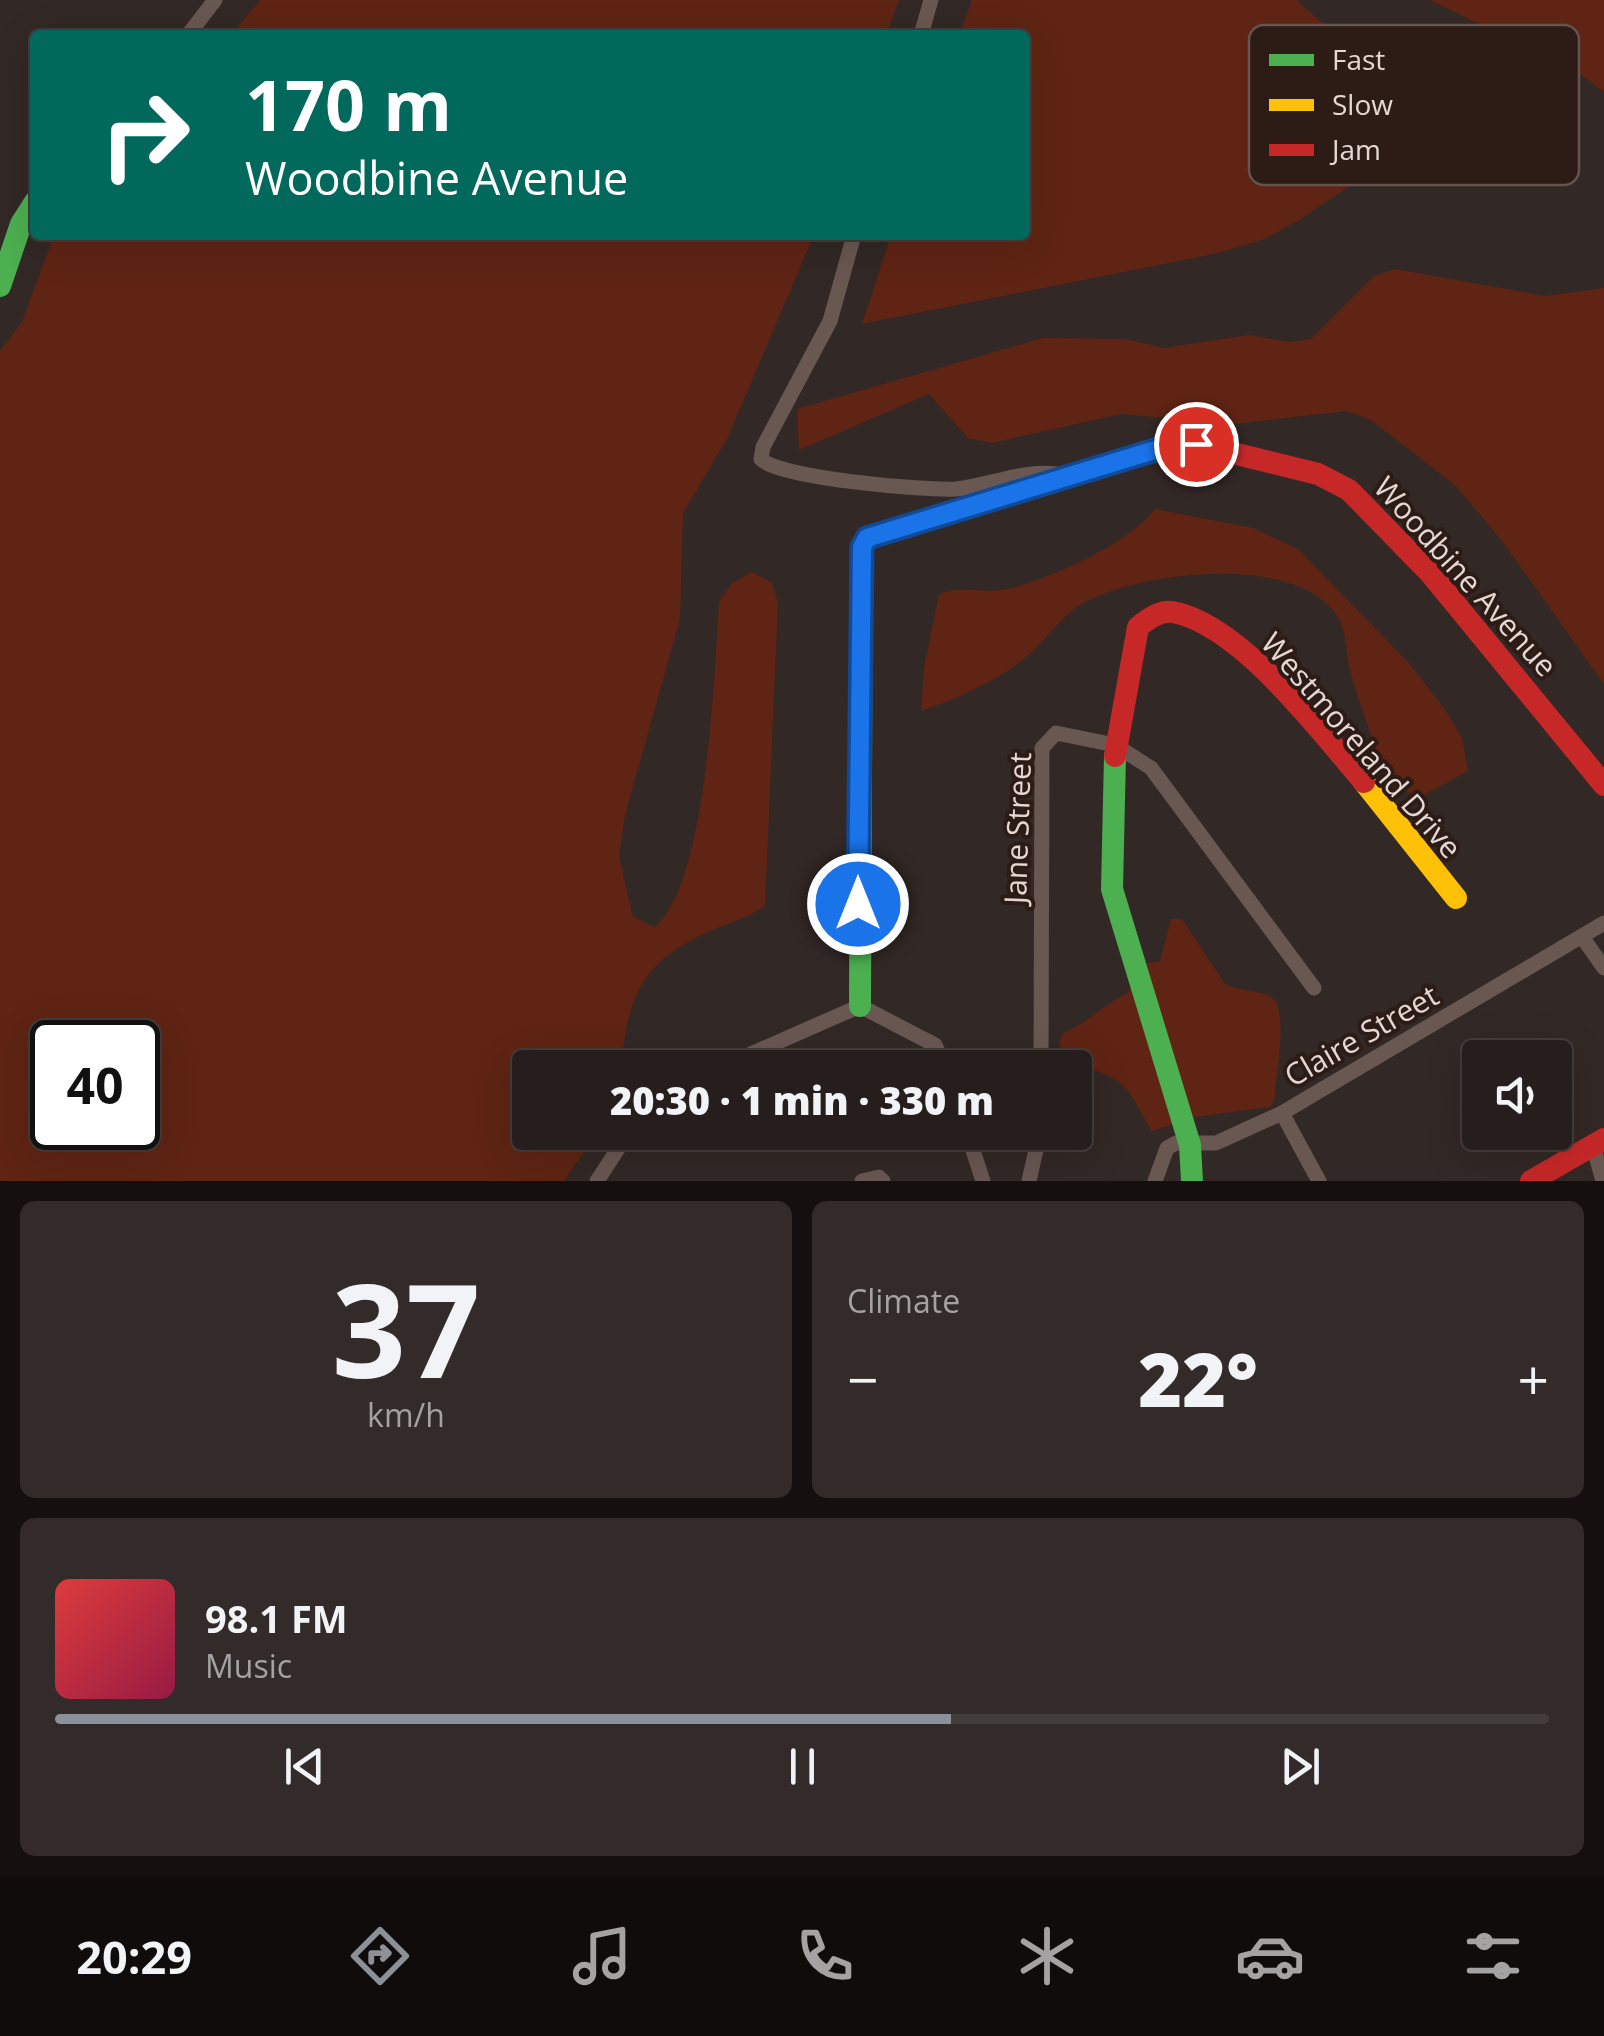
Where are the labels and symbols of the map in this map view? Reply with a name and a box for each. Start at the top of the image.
legend [1249,25,1579,185]
text: Fast [1332,40,1385,78]
text: Slow [1332,85,1393,123]
text: Jam [1329,130,1381,168]
pin [1154,402,1239,487]
street label: Woodbine Avenue [1365,467,1567,685]
street label: Westmoreland Drive [1252,623,1472,867]
street label: Jane Street [994,752,1040,907]
position arrow [806,852,910,956]
street label: Claire Street [1277,974,1445,1096]
speed limit sign: 40 [30,1020,160,1150]

